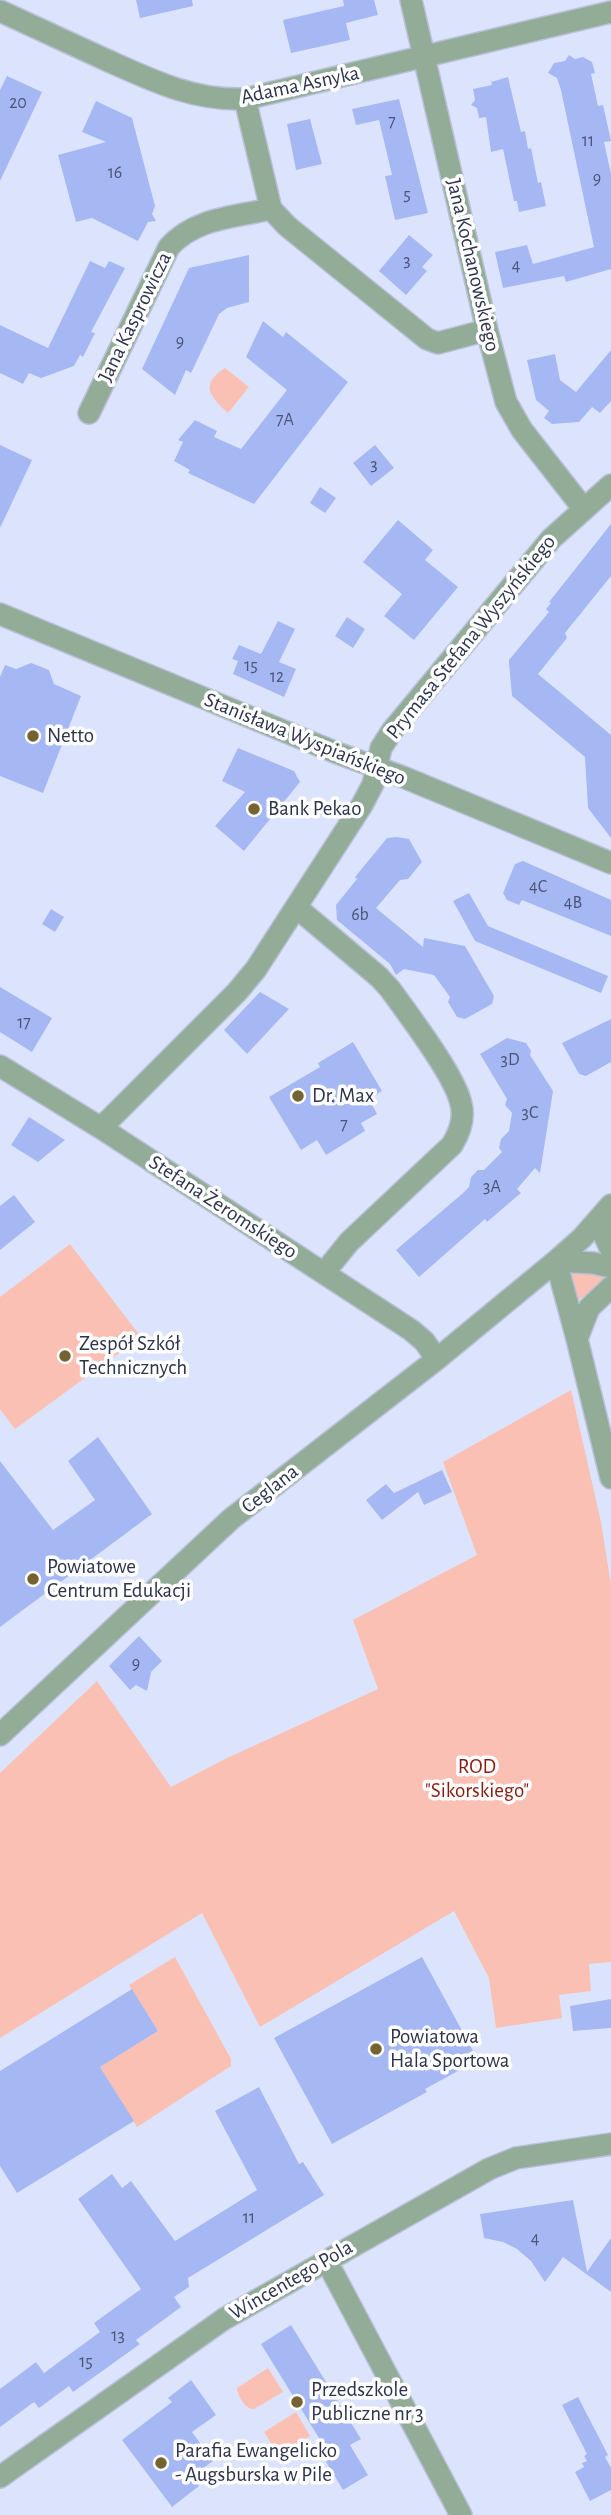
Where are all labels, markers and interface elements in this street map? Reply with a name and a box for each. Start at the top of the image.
street label: Adama Asnyka [239,60,361,110]
house number: 20 [9,92,27,114]
house number: 7 [388,111,396,133]
house number: 11 [582,130,594,152]
house number: 16 [108,162,122,184]
house number: 9 [593,168,601,190]
street label: Jana Kochanowskiego [441,176,505,354]
house number: 5 [403,184,411,206]
street label: Jana Kasprowicza [93,248,177,386]
house number: 3 [403,250,411,272]
house number: 4 [512,255,520,277]
house number: 9 [176,331,184,353]
house number: 7A [276,409,294,431]
house number: 3 [370,454,378,476]
street label: Prymasa Stefana Wyszyńskiego [381,530,561,744]
house number: 15 [244,655,258,677]
house number: 12 [270,666,284,688]
street label: Stanisława Wyspiańskiego [201,687,409,791]
place label: Netto [47,723,94,749]
marker: Netto [25,728,41,744]
place label: Bank Pekao [268,796,362,822]
marker: Bank Pekao [246,801,262,817]
house number: 4C [529,876,547,898]
house number: 4B [564,892,582,914]
house number: 6b [351,904,369,926]
house number: 17 [17,1012,31,1034]
house number: 3D [500,1049,520,1071]
place label: Dr. Max [312,1083,374,1109]
marker: Dr. Max [290,1088,306,1104]
house number: 3C [522,1102,538,1124]
house number: 7 [340,1114,348,1136]
street label: Stefana Żeromskiego [144,1150,302,1264]
house number: 3A [483,1176,501,1198]
place label: Zespół Szkół Technicznych [79,1331,187,1381]
marker: Zespół Szkół Technicznych [57,1348,73,1364]
street label: Ceglana [236,1459,304,1519]
place label: Powiatowe Centrum Edukacji [47,1554,191,1604]
marker: Powiatowe Centrum Edukacji [25,1571,41,1587]
house number: 9 [132,1653,140,1675]
park label: ROD "Sikorskiego" [425,1754,529,1804]
place label: Powiatowa Hala Sportowa [390,2024,509,2074]
marker: Powiatowa Hala Sportowa [368,2041,384,2057]
house number: 11 [243,2207,255,2229]
house number: 4 [531,2228,539,2250]
street label: Wincentego Pola [225,2234,357,2326]
house number: 13 [111,2325,125,2347]
house number: 15 [79,2351,93,2373]
place label: Przedszkole Publiczne nr 3 [311,2377,424,2427]
marker: Przedszkole Publiczne nr 3 [289,2394,305,2410]
place label: Parafia Ewangelicko - Augsburska w Pile [175,2438,337,2488]
marker: Parafia Ewangelicko - Augsburska w Pile [153,2455,169,2471]

